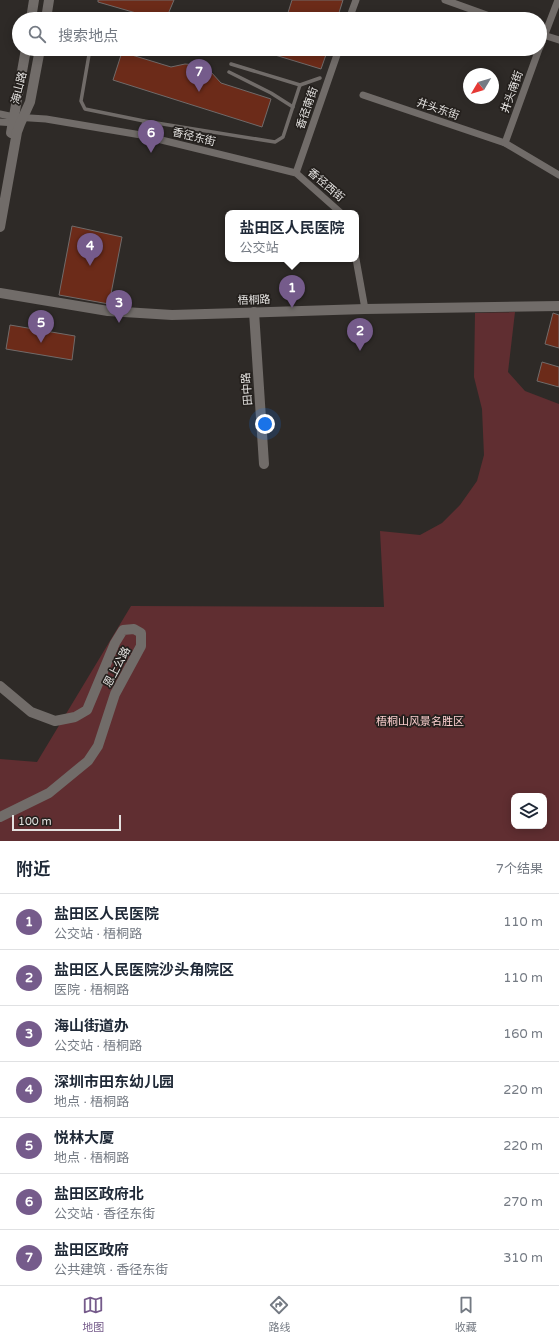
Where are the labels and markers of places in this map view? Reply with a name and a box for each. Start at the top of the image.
pin: 7 [186,59,212,92]
pin: 6 [138,120,164,153]
pin: 4 [77,233,103,266]
pin: 1 [279,275,305,308]
pin: 3 [106,290,132,323]
pin: 5 [28,310,54,343]
pin: 2 [347,318,373,351]

